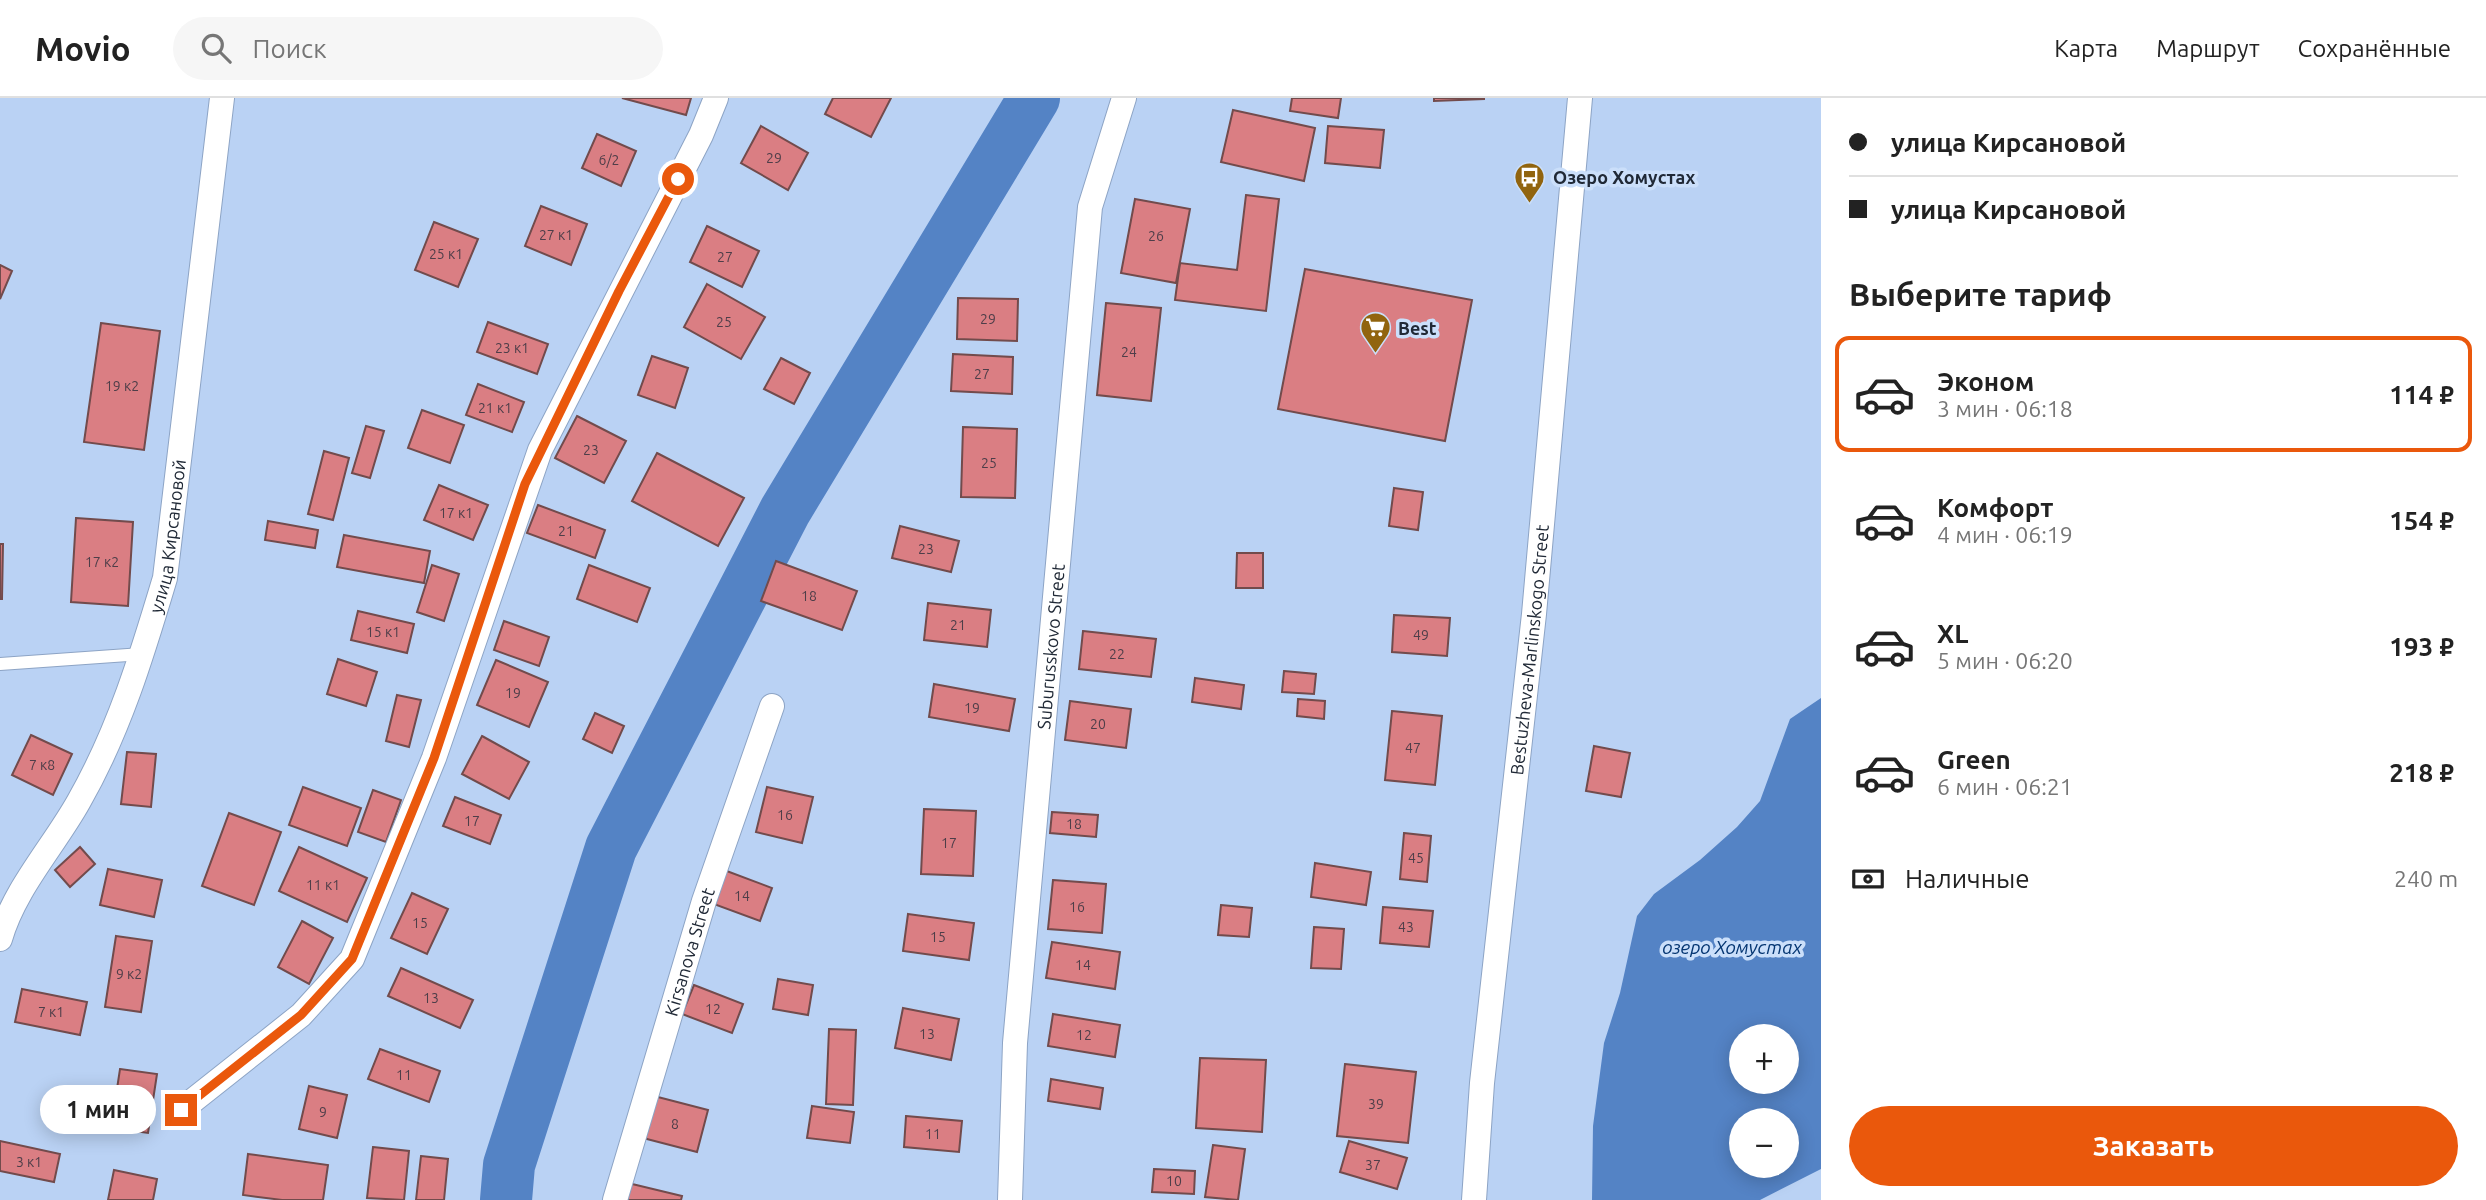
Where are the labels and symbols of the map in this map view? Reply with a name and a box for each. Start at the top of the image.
house number: 29 [766,150,782,166]
house number: 6/2 [599,152,619,168]
bus stop icon: Озеро Хомустах [1513,160,1547,204]
route start [662,163,694,195]
place label: Озеро Хомустах [1553,167,1695,187]
house number: 27 к1 [539,227,573,243]
house number: 26 [1148,228,1164,244]
house number: 25 к1 [429,246,463,262]
house number: 27 [717,249,733,265]
house number: 29 [980,311,996,327]
supermarket icon: Best [1358,311,1392,355]
house number: 25 [716,314,732,330]
place label: Best [1398,318,1437,338]
house number: 23 к1 [495,340,529,356]
house number: 24 [1121,344,1137,360]
house number: 27 [974,366,990,382]
house number: 19 к2 [105,378,139,394]
house number: 21 к1 [478,400,512,416]
house number: 23 [583,442,599,458]
house number: 25 [981,455,997,471]
street label: улица Кирсановой [145,458,189,615]
house number: 17 к1 [439,505,473,521]
house number: 21 [558,523,574,539]
street label: Bestuzheva-Marlinskogo Street [1506,524,1552,776]
house number: 23 [918,541,934,557]
house number: 17 к2 [85,554,119,570]
street label: Suburusskovo Street [1033,563,1068,730]
house number: 18 [801,588,817,604]
house number: 21 [950,617,966,633]
house number: 15 к1 [366,624,400,640]
house number: 49 [1413,627,1429,643]
house number: 22 [1109,646,1125,662]
house number: 19 [505,685,521,701]
house number: 19 [964,700,980,716]
house number: 20 [1090,716,1106,732]
house number: 47 [1405,740,1421,756]
house number: 7 к8 [29,757,55,773]
house number: 16 [777,807,793,823]
house number: 17 [464,813,480,829]
house number: 18 [1066,816,1082,832]
house number: 17 [941,835,957,851]
house number: 45 [1408,850,1424,866]
house number: 11 к1 [306,877,340,893]
street label: Kirsanova Street [660,885,718,1018]
house number: 14 [734,888,750,904]
house number: 16 [1069,899,1085,915]
house number: 15 [412,915,428,931]
house number: 43 [1398,919,1414,935]
house number: 15 [930,929,946,945]
water label: озеро Хомустах [1662,936,1803,958]
house number: 14 [1075,957,1091,973]
house number: 9 к2 [116,966,142,982]
house number: 13 [423,990,439,1006]
house number: 12 [705,1001,721,1017]
house number: 7 к1 [38,1004,64,1020]
house number: 13 [919,1026,935,1042]
house number: 12 [1076,1027,1092,1043]
house number: 11 [396,1067,412,1083]
callout: 1 мин [41,1086,156,1134]
route end [165,1094,197,1126]
house number: 39 [1368,1096,1384,1112]
house number: 9 [319,1104,327,1120]
house number: 8 [671,1116,679,1132]
house number: 11 [925,1126,941,1142]
house number: 3 к1 [16,1154,42,1170]
house number: 37 [1365,1157,1381,1173]
house number: 10 [1166,1173,1182,1189]

